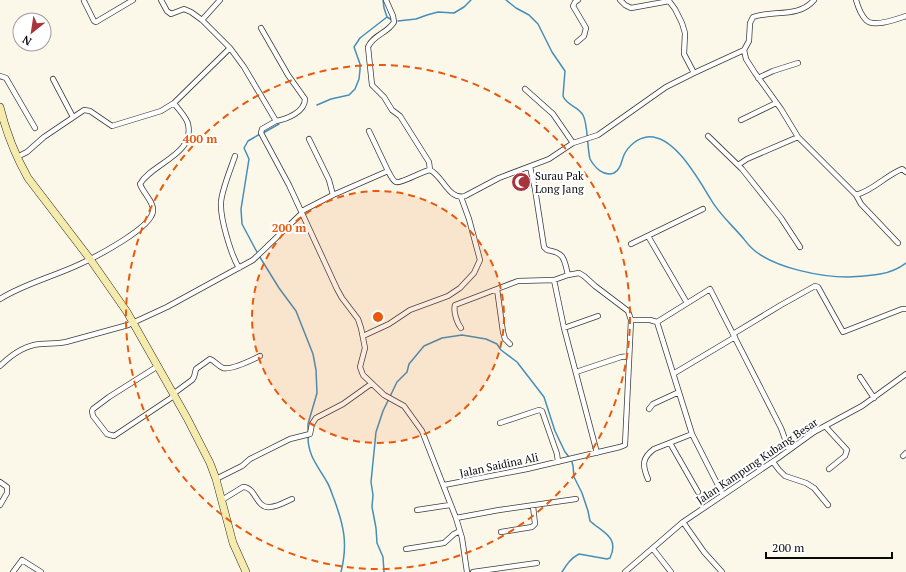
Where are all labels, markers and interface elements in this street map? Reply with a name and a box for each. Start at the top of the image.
north arrow [12,12,52,52]
text: N [19,32,34,49]
text: 400 m [183,131,217,146]
place label: Surau Pak Long Jang [535,169,584,196]
mosque icon: Surau Pak Long Jang [510,171,532,193]
text: 200 m [272,220,306,235]
centre of rings [371,310,385,324]
street label: Jalan Kampung Kubang Besar [693,415,821,507]
street label: Jalan Saidina Ali [458,450,540,480]
scale bar [766,534,892,560]
text: 200 m [772,540,805,555]

